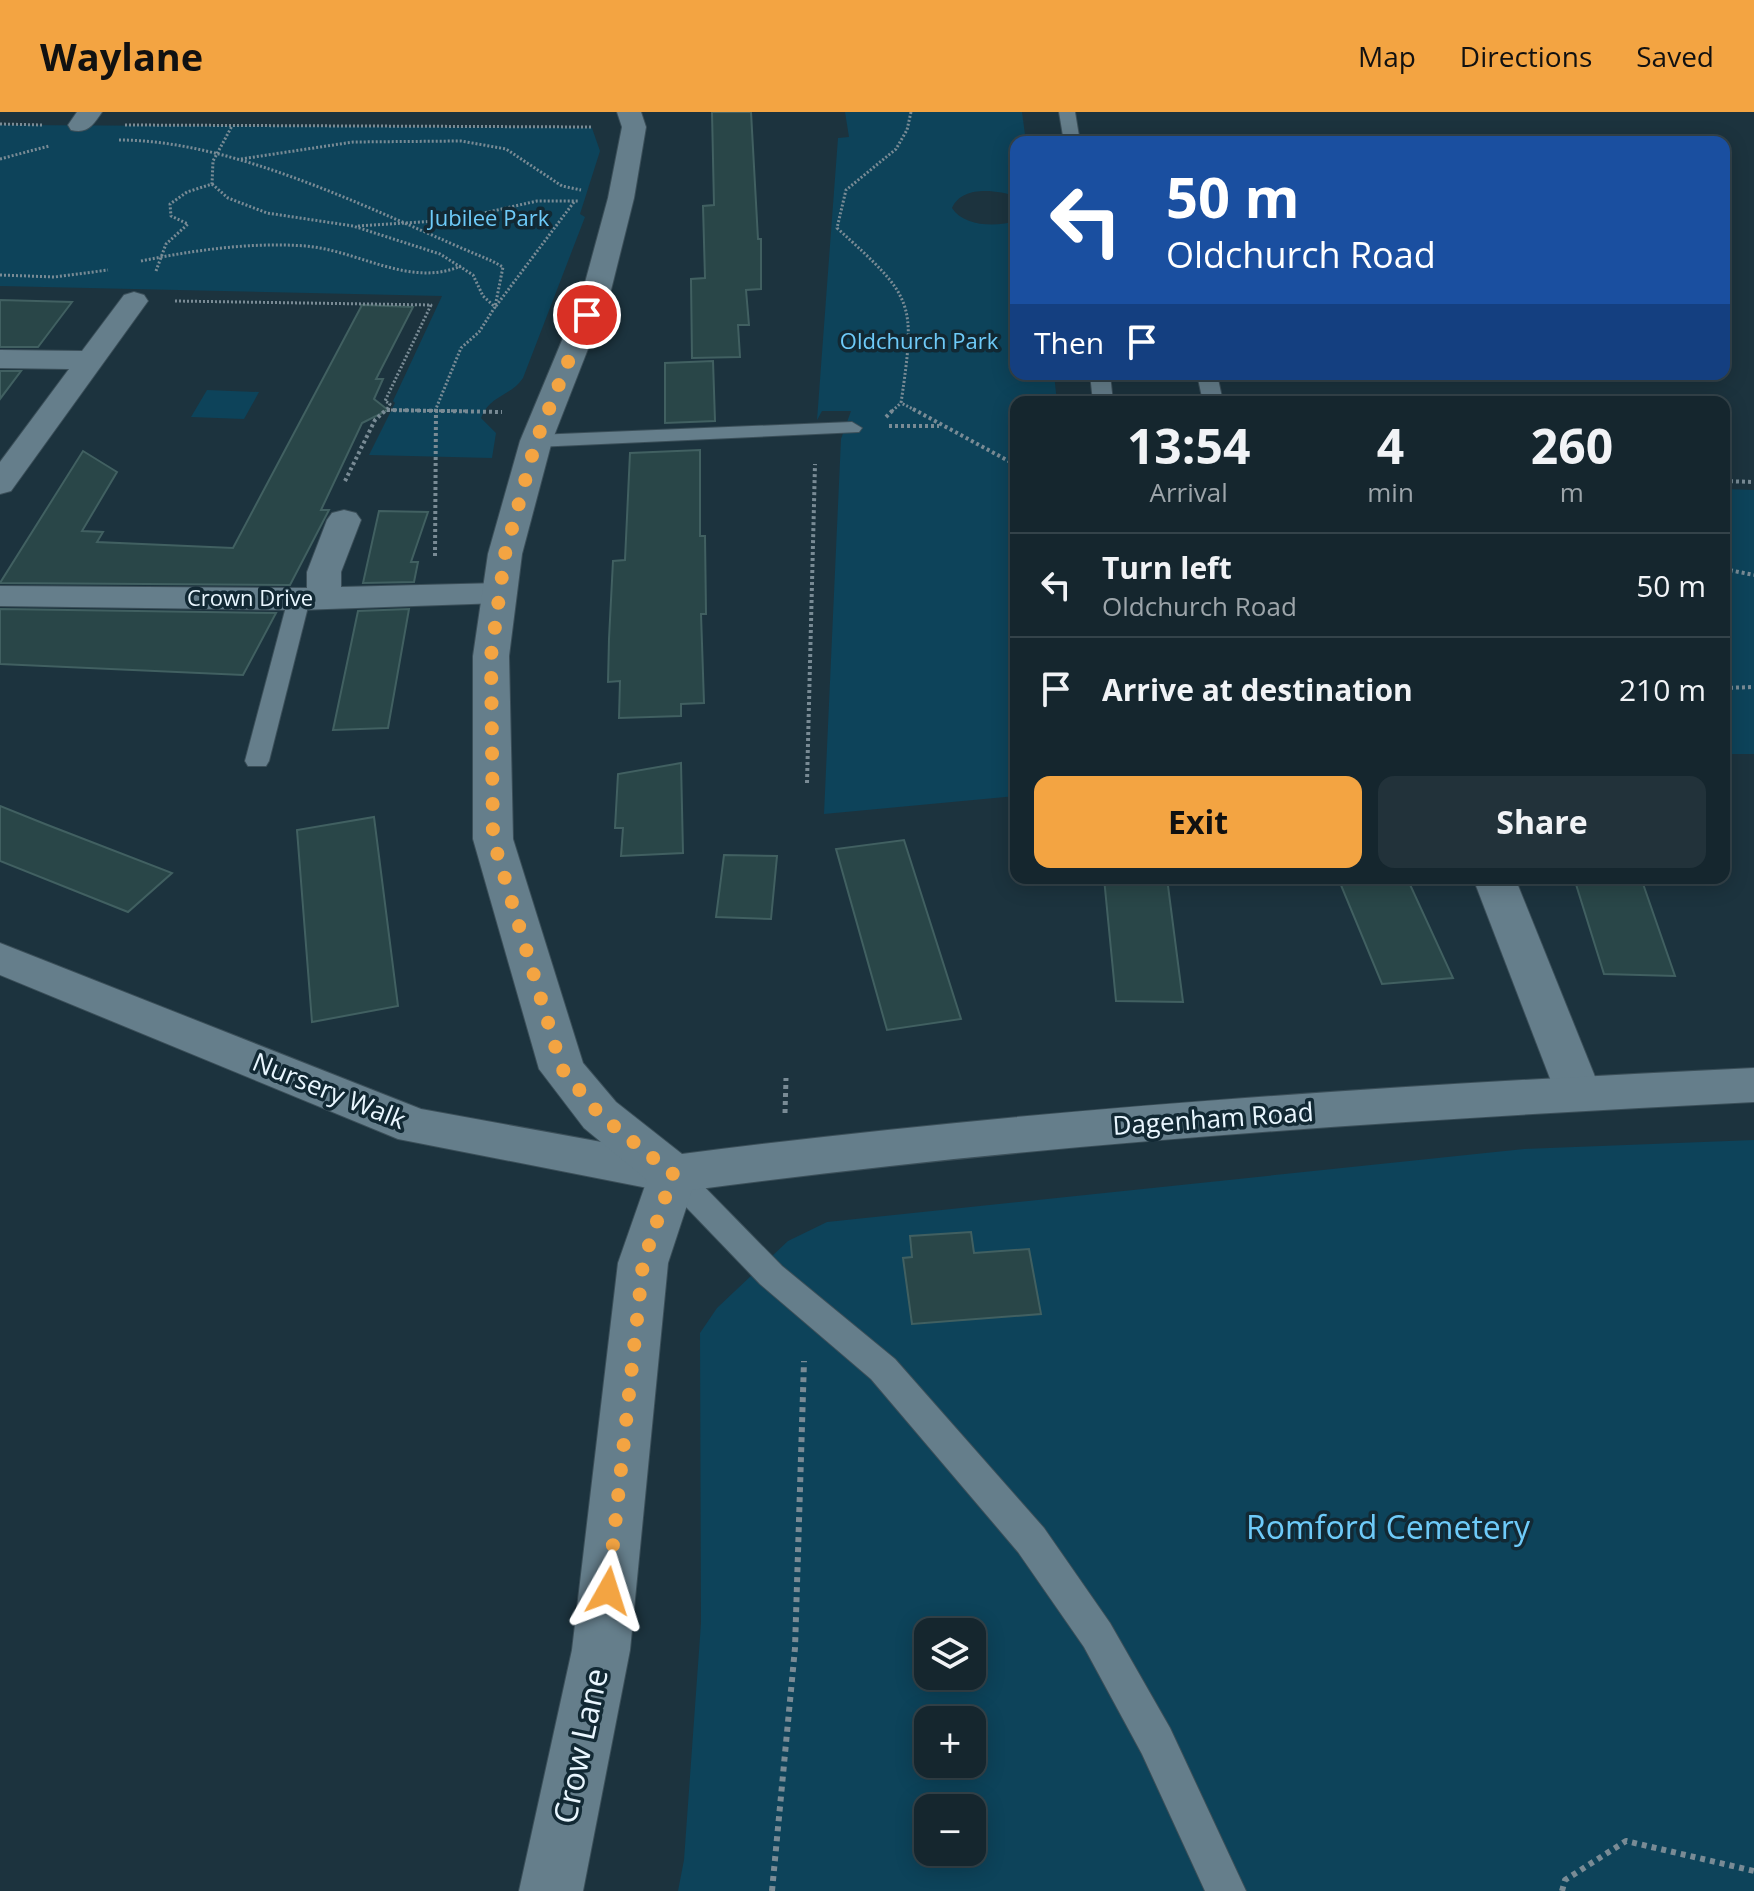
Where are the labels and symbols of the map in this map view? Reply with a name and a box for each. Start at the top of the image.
park label: Jubilee Park [427,202,550,232]
pin [553,281,621,349]
park label: Oldchurch Park [840,325,999,355]
street label: Crown Drive [187,582,313,612]
street label: Nursery Walk [247,1043,412,1137]
street label: Dagenham Road [1111,1093,1315,1143]
park label: Romford Cemetery [1246,1505,1531,1548]
position arrow [566,1549,650,1633]
street label: Crow Lane [542,1664,617,1827]

